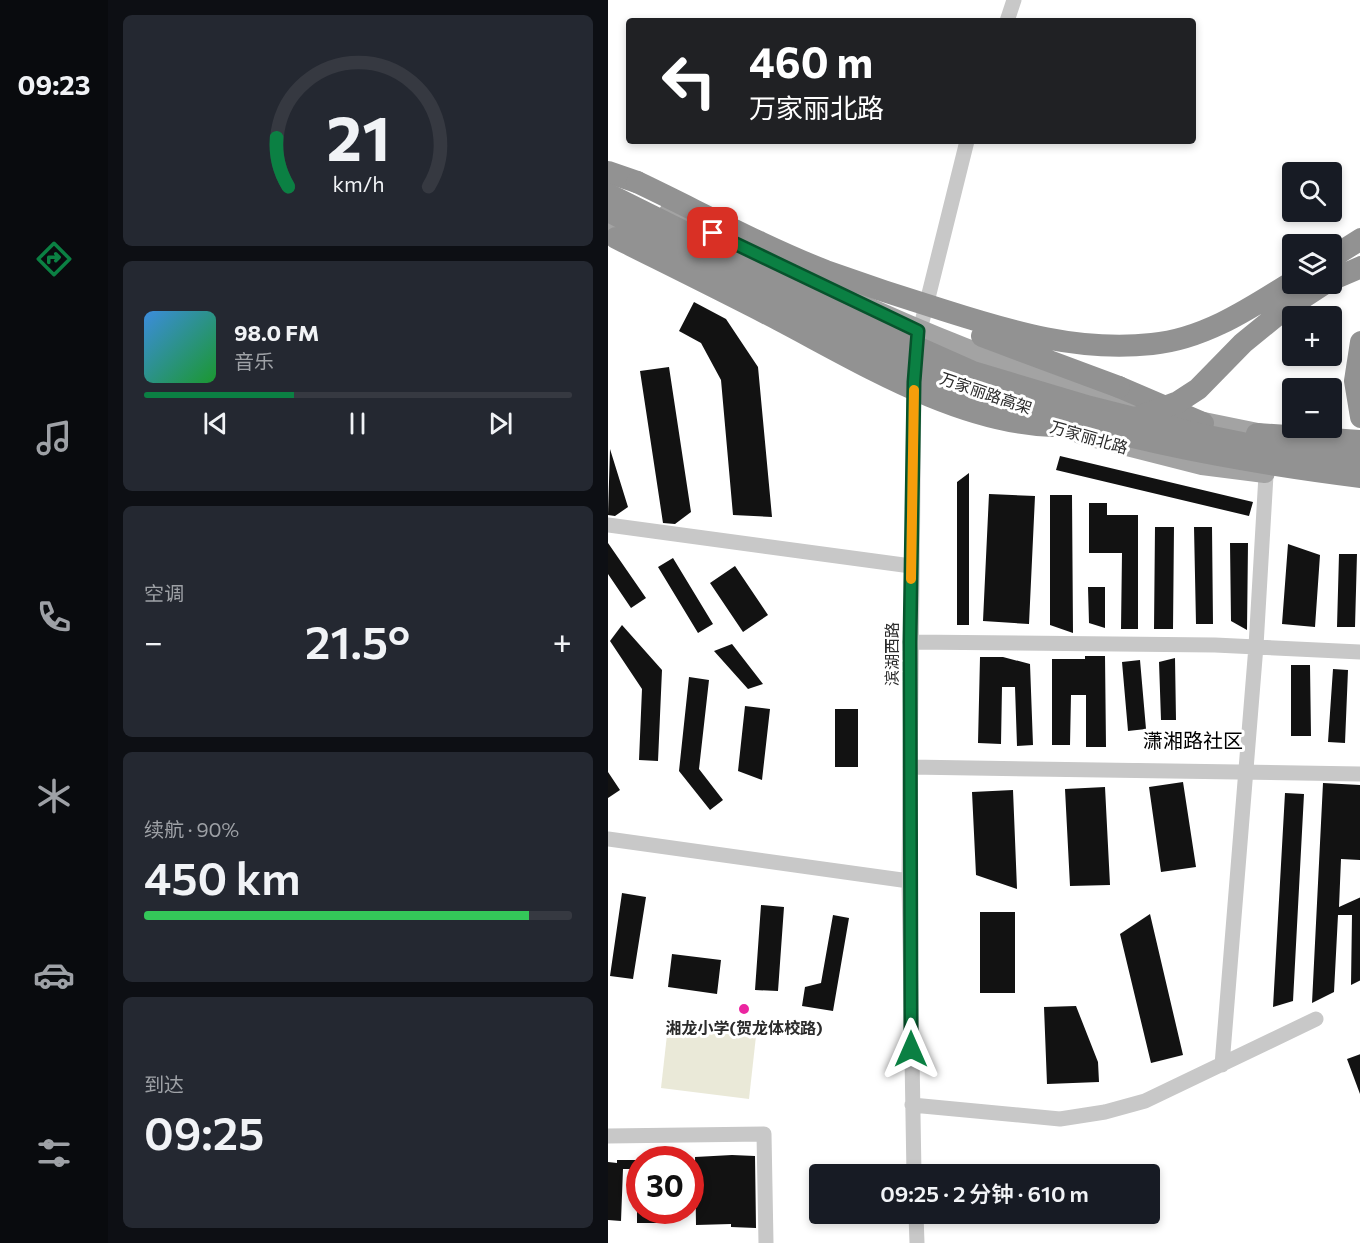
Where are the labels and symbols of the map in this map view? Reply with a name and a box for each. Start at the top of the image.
pin [687,207,738,258]
street label: 万家丽路高架 [938,368,1035,417]
street label: 万家丽北路 [1048,416,1130,457]
street label: 滨湖西路 [882,622,901,686]
district label: 潇湘路社区 [1143,728,1243,752]
marker: 湘龙小学(贺龙体校路) [737,1002,751,1016]
position arrow [879,1017,943,1081]
place label: 湘龙小学(贺龙体校路) [665,1018,823,1037]
speed limit sign: 30 [626,1146,704,1224]

